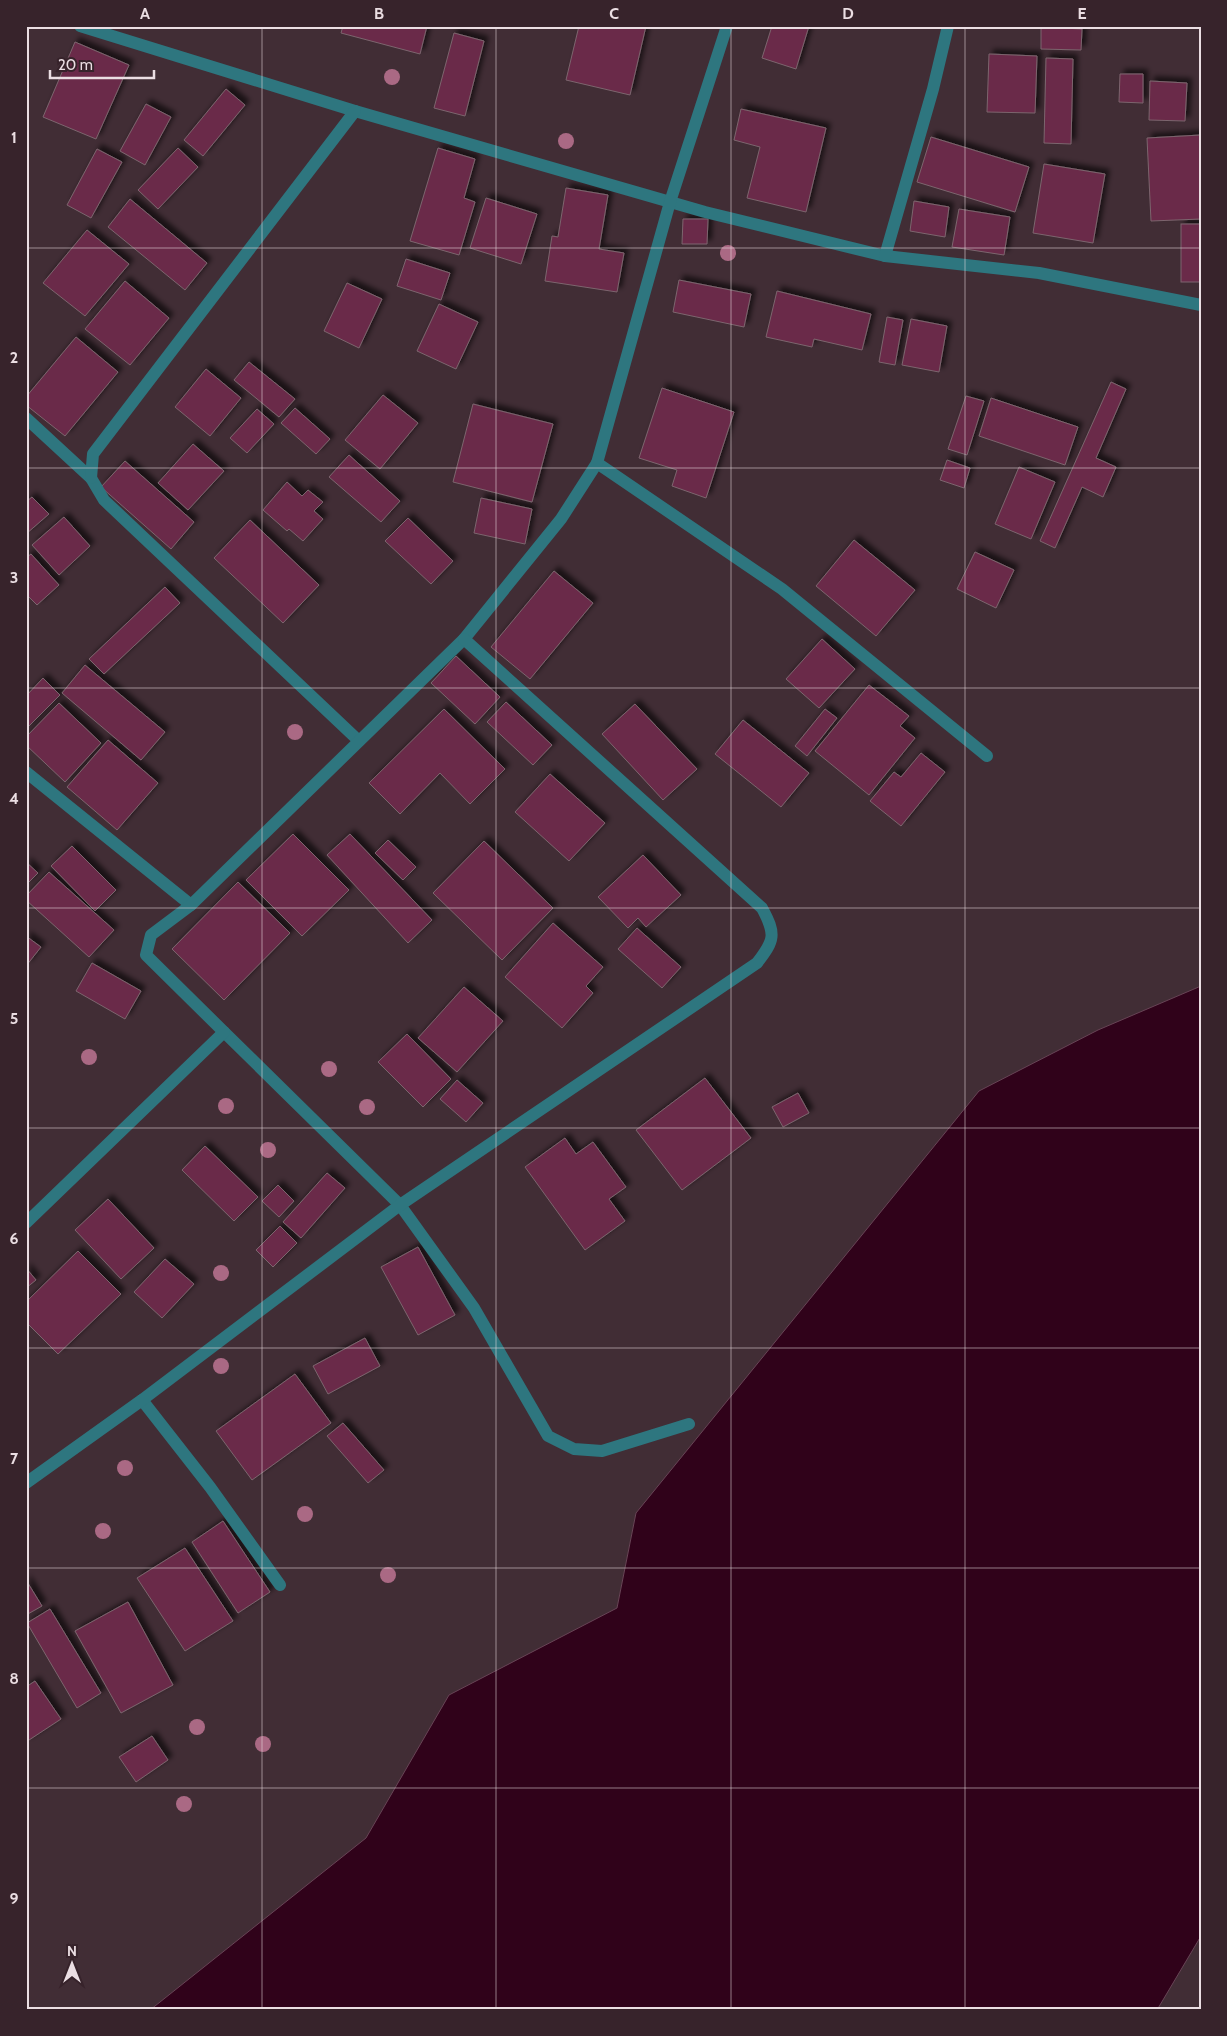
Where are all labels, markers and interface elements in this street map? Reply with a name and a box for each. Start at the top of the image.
text: A [140,4,150,23]
text: B [374,4,384,23]
text: C [609,4,619,23]
text: D [842,4,854,23]
text: E [1077,4,1087,23]
scale bar [50,48,154,80]
text: 20 m [58,56,93,74]
text: 1 [11,128,17,147]
text: 2 [10,348,18,367]
text: 3 [10,568,18,587]
text: 4 [9,789,19,808]
text: 5 [10,1009,18,1028]
text: 6 [10,1229,19,1248]
text: 7 [10,1449,19,1468]
text: 8 [9,1669,19,1688]
text: 9 [10,1889,19,1908]
north arrow [48,1938,98,1988]
text: N [67,1942,77,1960]

